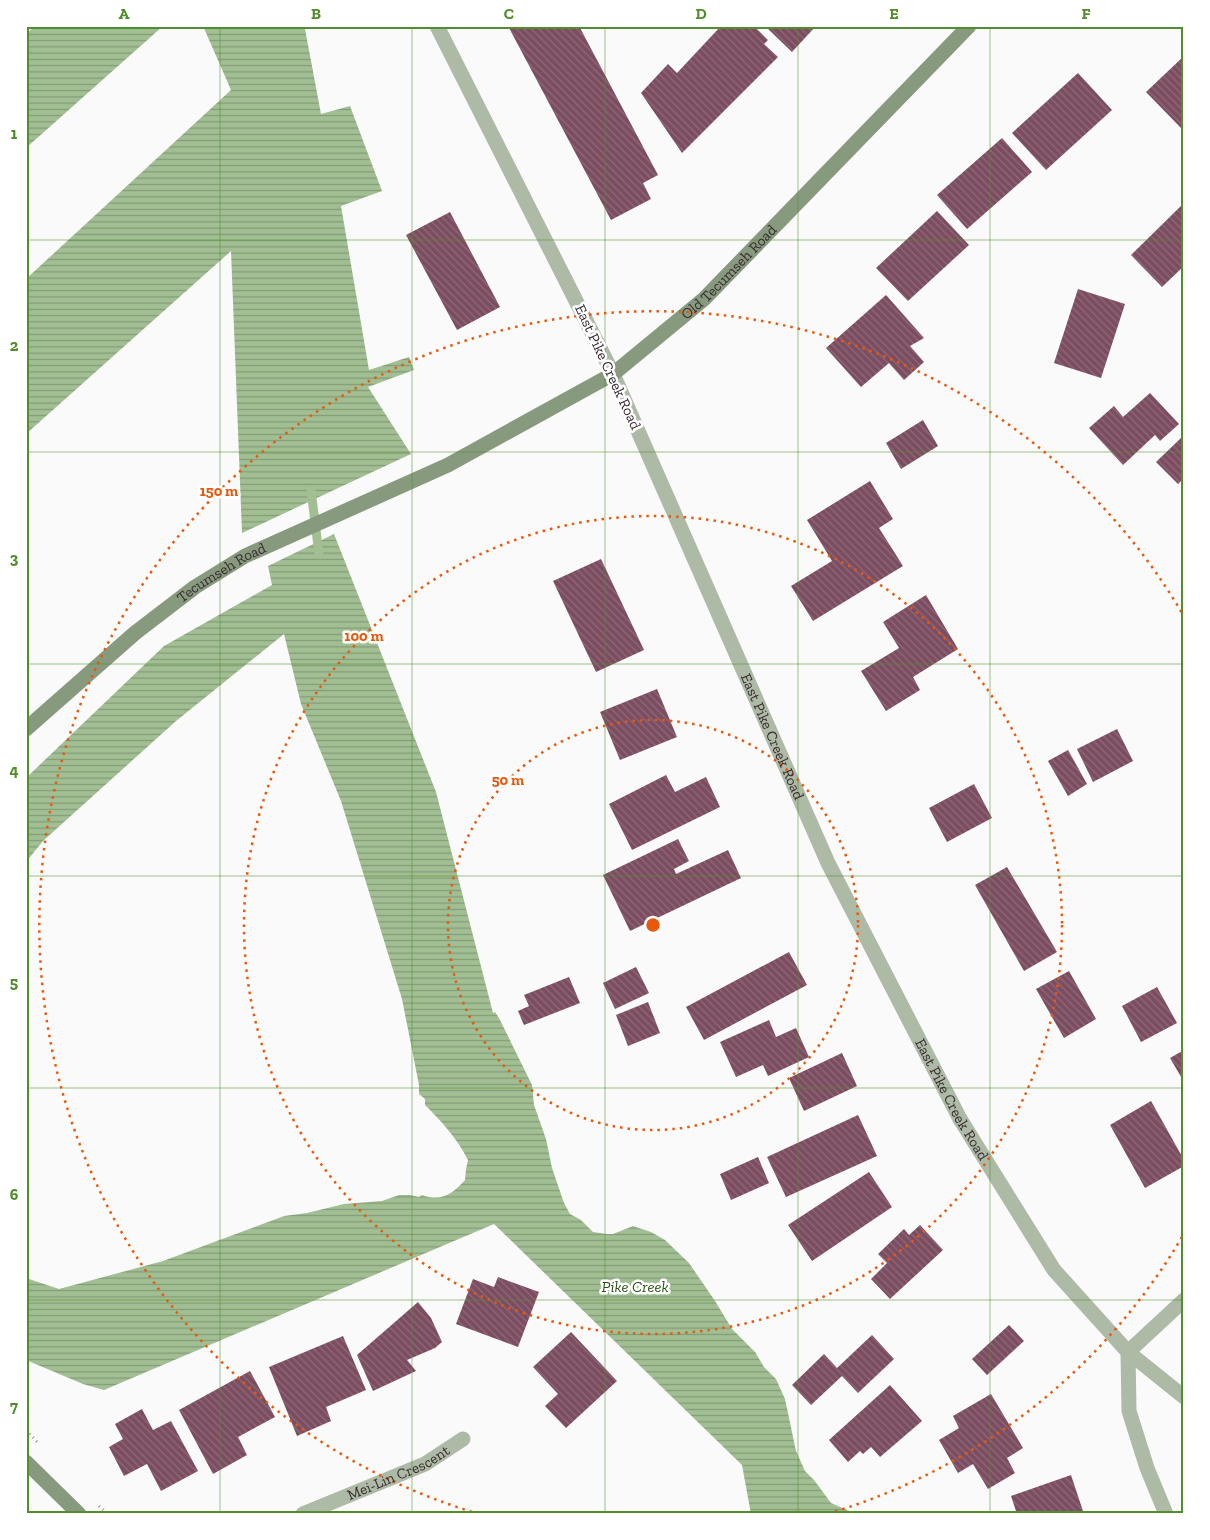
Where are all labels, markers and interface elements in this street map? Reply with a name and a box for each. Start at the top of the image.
text: A [119,4,130,23]
text: B [311,4,321,23]
text: C [504,4,514,23]
text: D [695,4,707,23]
text: E [889,4,899,23]
text: F [1081,4,1091,23]
text: 1 [11,124,18,143]
street label: Old Tecumseh Road [677,220,781,323]
street label: East Pike Creek Road [571,302,645,433]
text: 2 [10,336,19,355]
text: 150 m [200,482,238,500]
street label: Tecumseh Road [173,538,269,607]
text: 3 [10,549,19,568]
text: 100 m [344,627,384,645]
street label: East Pike Creek Road [737,671,808,803]
text: 4 [9,761,19,780]
text: 50 m [492,771,524,789]
centre of rings [644,916,662,934]
text: 5 [10,973,18,992]
street label: East Pike Creek Road [911,1036,993,1164]
text: 6 [10,1185,19,1204]
water label: Pike Creek [601,1277,669,1296]
text: 7 [10,1397,18,1416]
street label: Mei-Lin Crescent [344,1441,453,1504]

